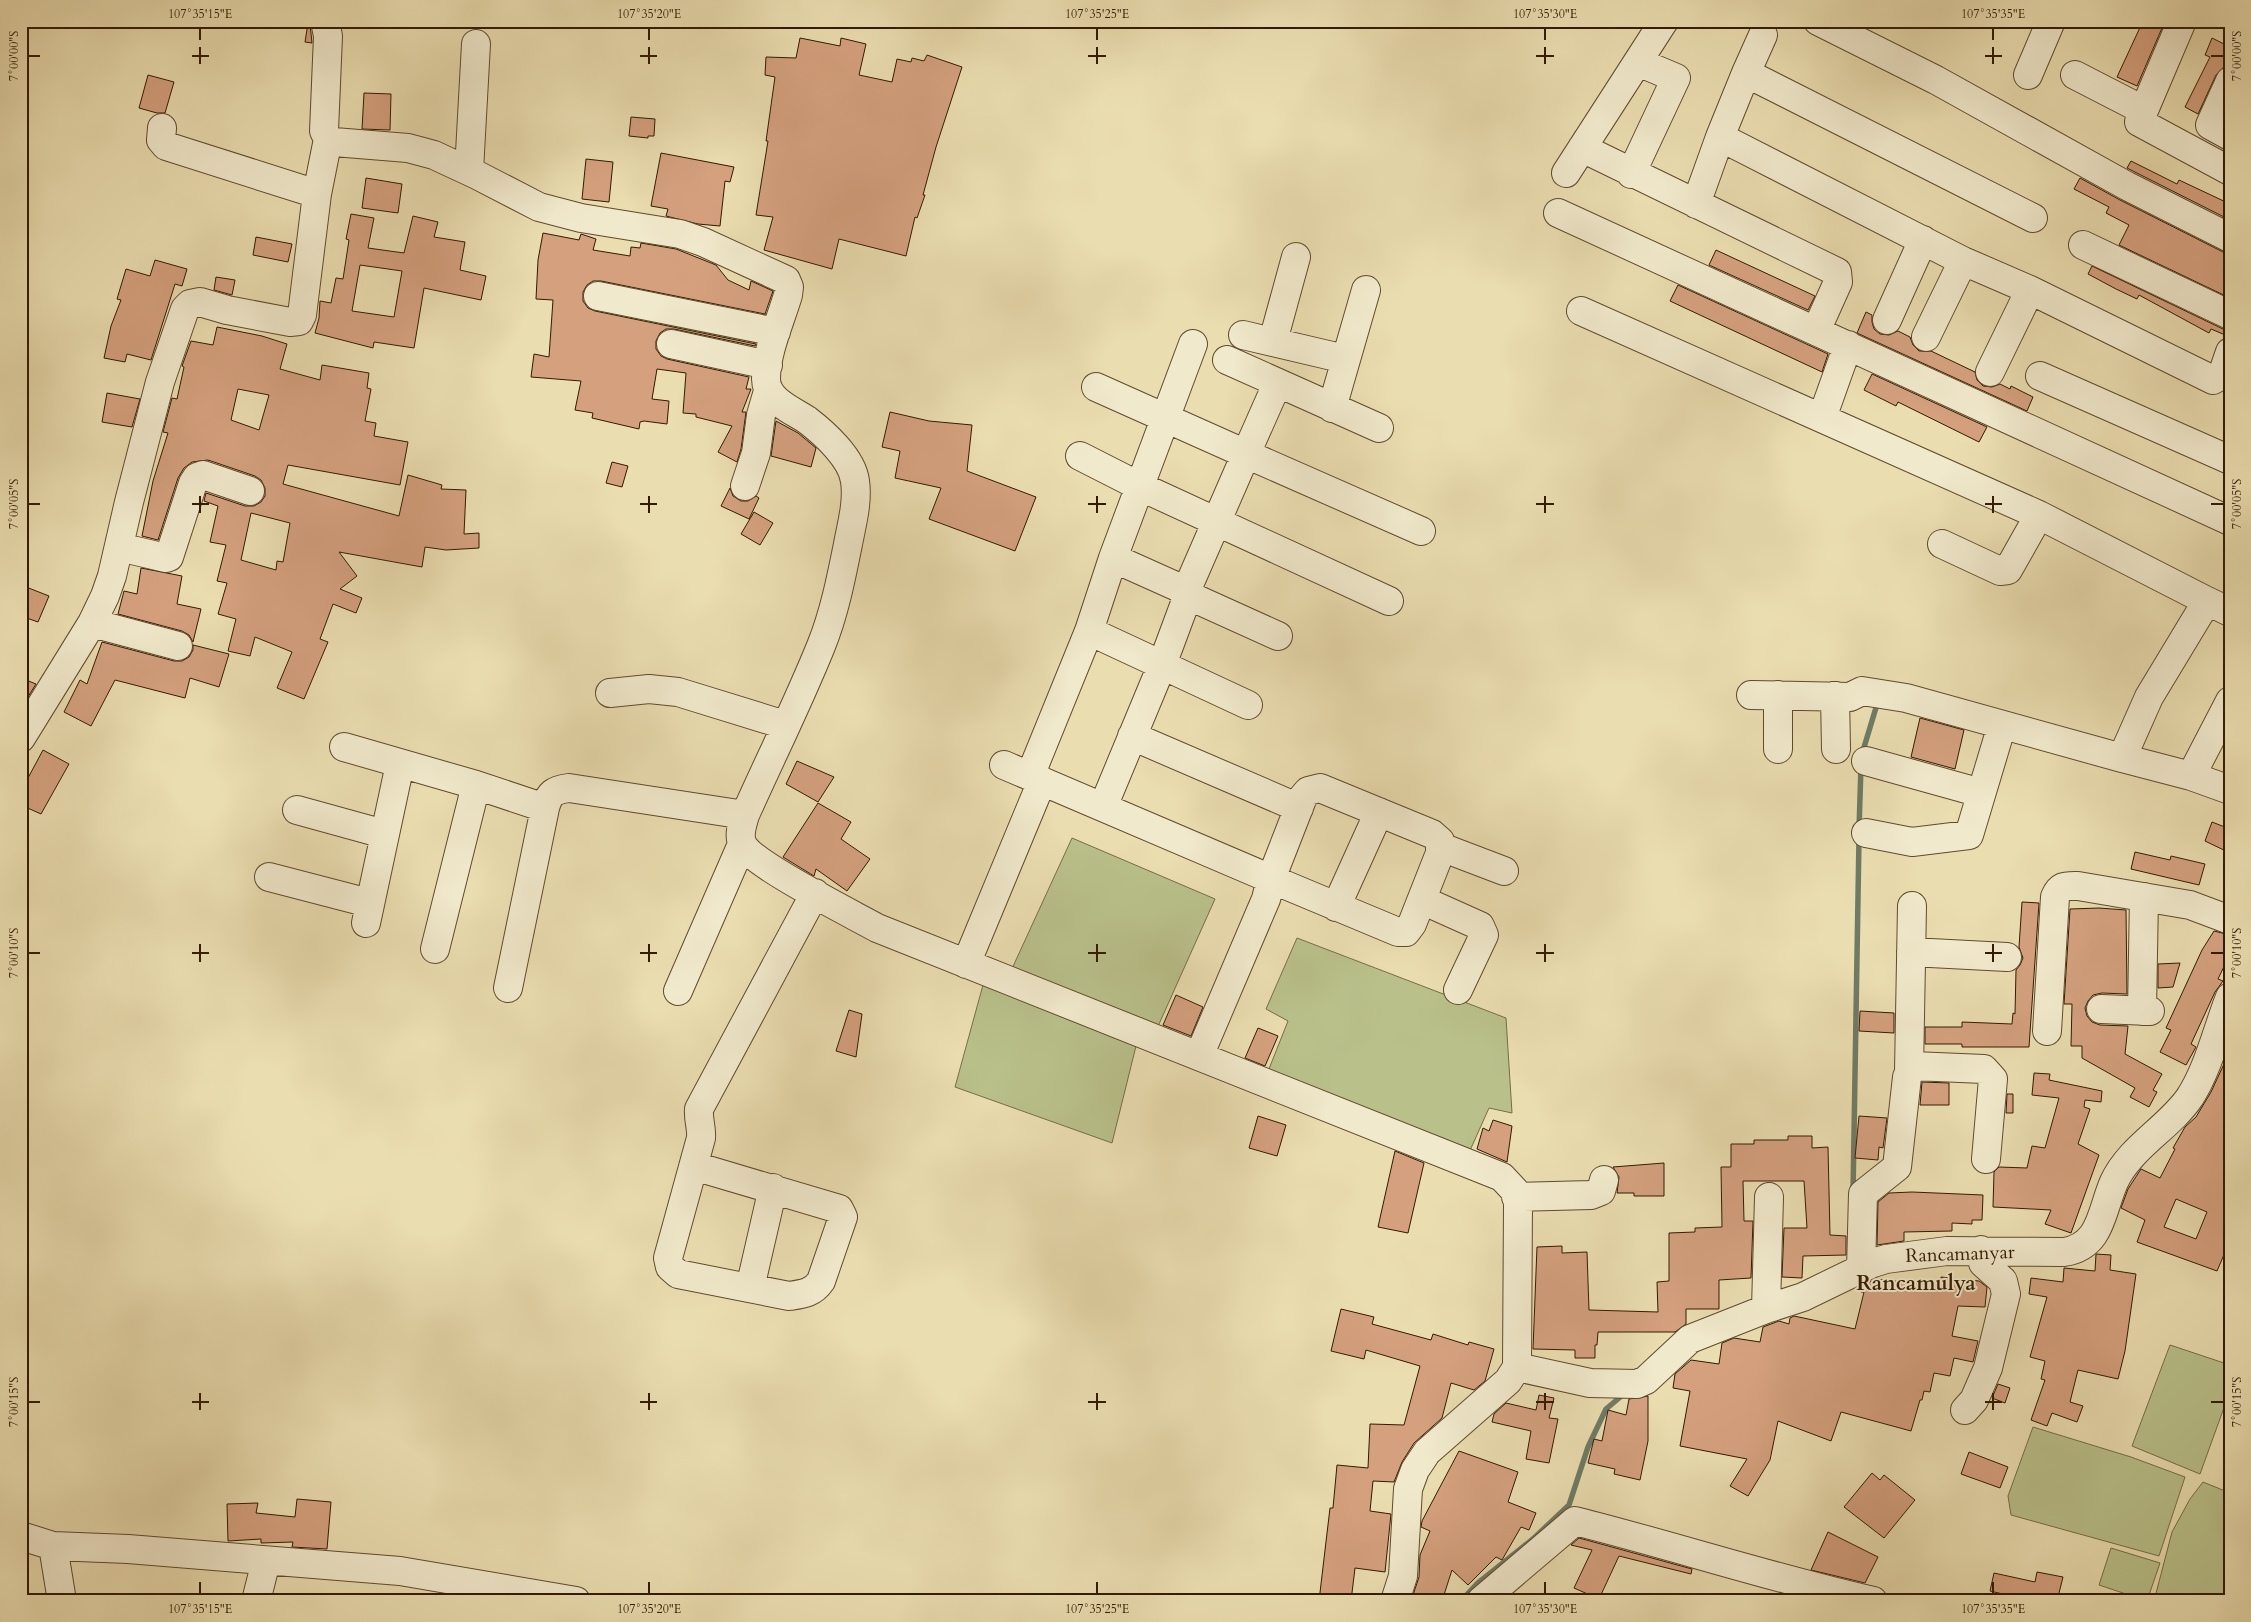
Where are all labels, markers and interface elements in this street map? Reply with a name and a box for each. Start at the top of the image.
text: 107°35'15"E [168,6,232,22]
text: 107°35'20"E [617,6,681,22]
text: 107°35'25"E [1065,6,1129,22]
text: 107°35'30"E [1513,6,1577,22]
text: 107°35'35"E [1961,6,2025,22]
text: 7°00'00"S [6,31,22,81]
text: 7°00'00"S [2229,31,2245,81]
text: 7°00'05"S [6,479,22,529]
text: 7°00'05"S [2229,479,2245,529]
text: 7°00'10"S [6,928,22,978]
text: 7°00'10"S [2229,928,2245,978]
street label: Rancamanyar [1905,1239,2015,1269]
district label: Rancamulya [1856,1269,1976,1298]
text: 7°00'15"S [6,1377,22,1427]
text: 7°00'15"S [2229,1377,2245,1427]
text: 107°35'15"E [168,1601,232,1617]
text: 107°35'20"E [617,1601,681,1617]
text: 107°35'25"E [1065,1601,1129,1617]
text: 107°35'30"E [1513,1601,1577,1617]
text: 107°35'35"E [1961,1601,2025,1617]

